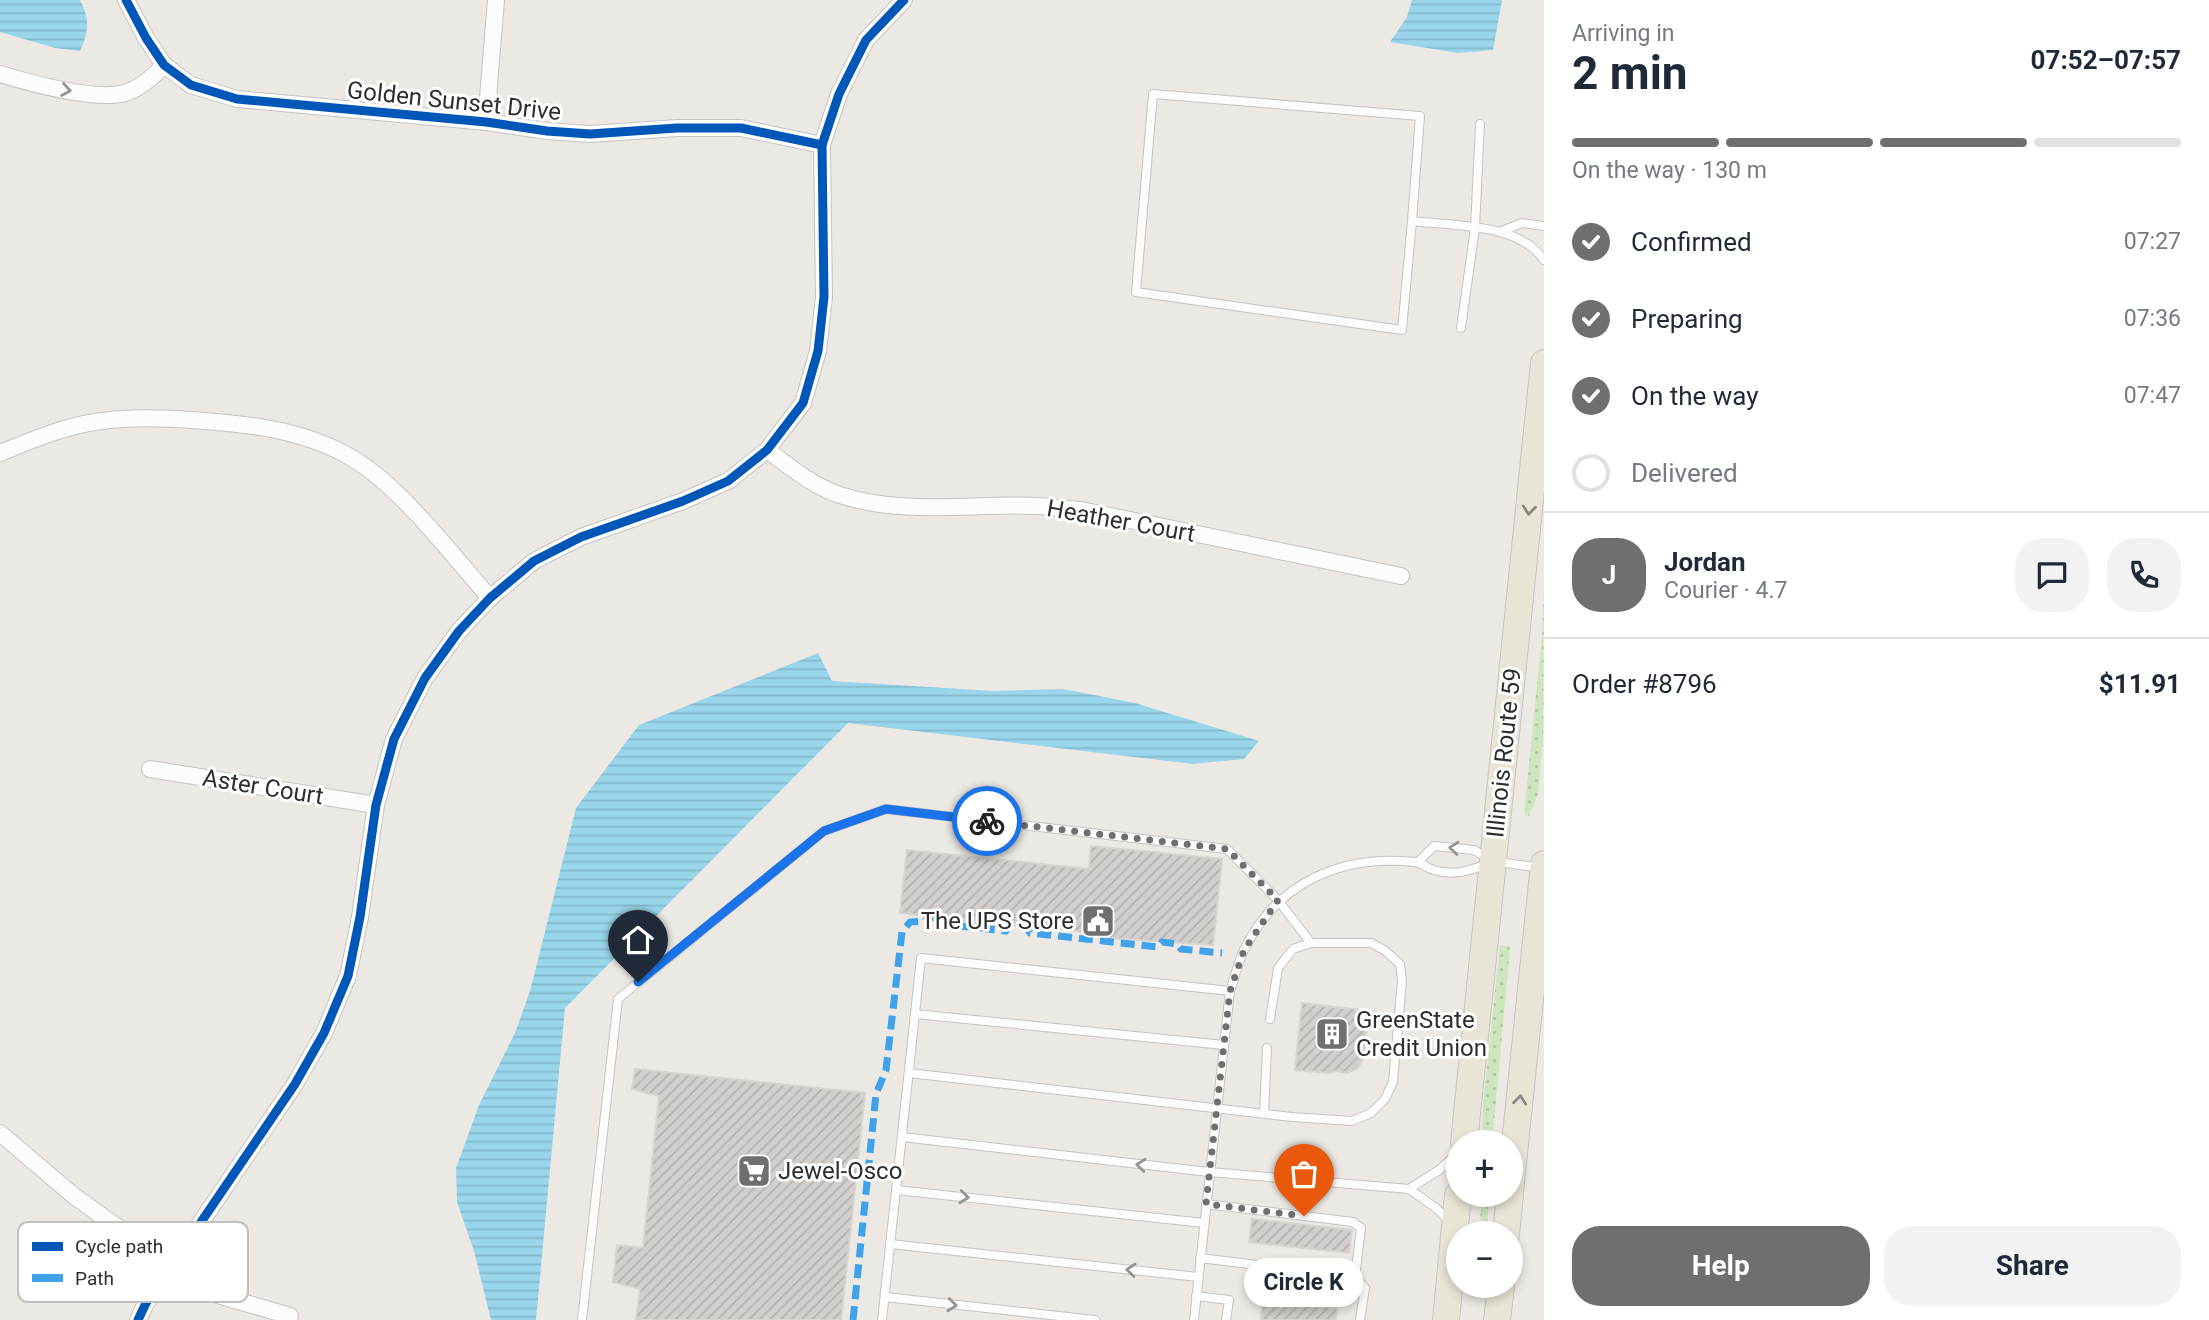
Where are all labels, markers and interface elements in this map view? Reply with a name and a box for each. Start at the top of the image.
text: Arriving in [1572,20,1675,47]
text: 07:52–07:57 [2031,45,2181,75]
text: 2 min [1572,46,1688,100]
street label: Golden Sunset Drive [346,76,562,126]
one-way arrow [60,82,72,97]
text: On the way · 130 m [1572,157,1767,184]
icon: check [1572,223,1610,261]
text: Confirmed [1631,227,1752,257]
text: 07:27 [2124,228,2181,255]
icon: check [1572,300,1610,338]
text: Preparing [1631,304,1743,334]
text: 07:36 [2124,305,2181,332]
icon: check [1572,377,1610,415]
text: On the way [1631,381,1759,411]
text: 07:47 [2124,382,2181,409]
text: Delivered [1631,458,1738,488]
street label: Heather Court [1045,494,1197,548]
one-way arrow [1522,504,1537,515]
button: chat [2015,538,2089,612]
button: phone [2107,538,2181,612]
text: Jordan [1664,547,1746,577]
text: J [1602,560,1616,590]
text: Courier · 4.7 [1664,577,1787,604]
street label: Illinois Route 59 [1481,667,1527,839]
text: Order #8796 [1572,669,1717,699]
text: $11.91 [2099,669,2181,699]
street label: Aster Court [201,764,325,810]
courier [952,786,1022,856]
icon: bike [968,802,1006,840]
one-way arrow [1448,841,1459,856]
public building icon: The UPS Store [1079,902,1117,940]
place label: The UPS Store [921,907,1074,935]
pin [608,910,668,982]
icon: home [619,921,657,959]
place label: GreenState Credit Union [1356,1006,1487,1062]
building icon: GreenState Credit Union [1313,1015,1351,1053]
one-way arrow [1512,1094,1527,1106]
map controls [1446,1130,1523,1298]
button: + [1446,1130,1523,1207]
pin [1274,1144,1334,1216]
supermarket icon: Jewel-Osco [735,1152,773,1190]
icon: bag [1285,1155,1323,1193]
place label: Jewel-Osco [778,1157,902,1185]
one-way arrow [1135,1157,1147,1172]
one-way arrow [959,1189,970,1204]
button: − [1446,1221,1523,1298]
legend [18,1222,248,1302]
button: Help [1572,1226,1870,1306]
button: Share [1884,1226,2181,1306]
text: Cycle path [75,1235,163,1258]
callout: Circle K [1244,1258,1364,1307]
one-way arrow [1125,1262,1136,1277]
text: Path [75,1267,114,1290]
text: Circle K [1263,1269,1344,1296]
one-way arrow [947,1297,958,1312]

